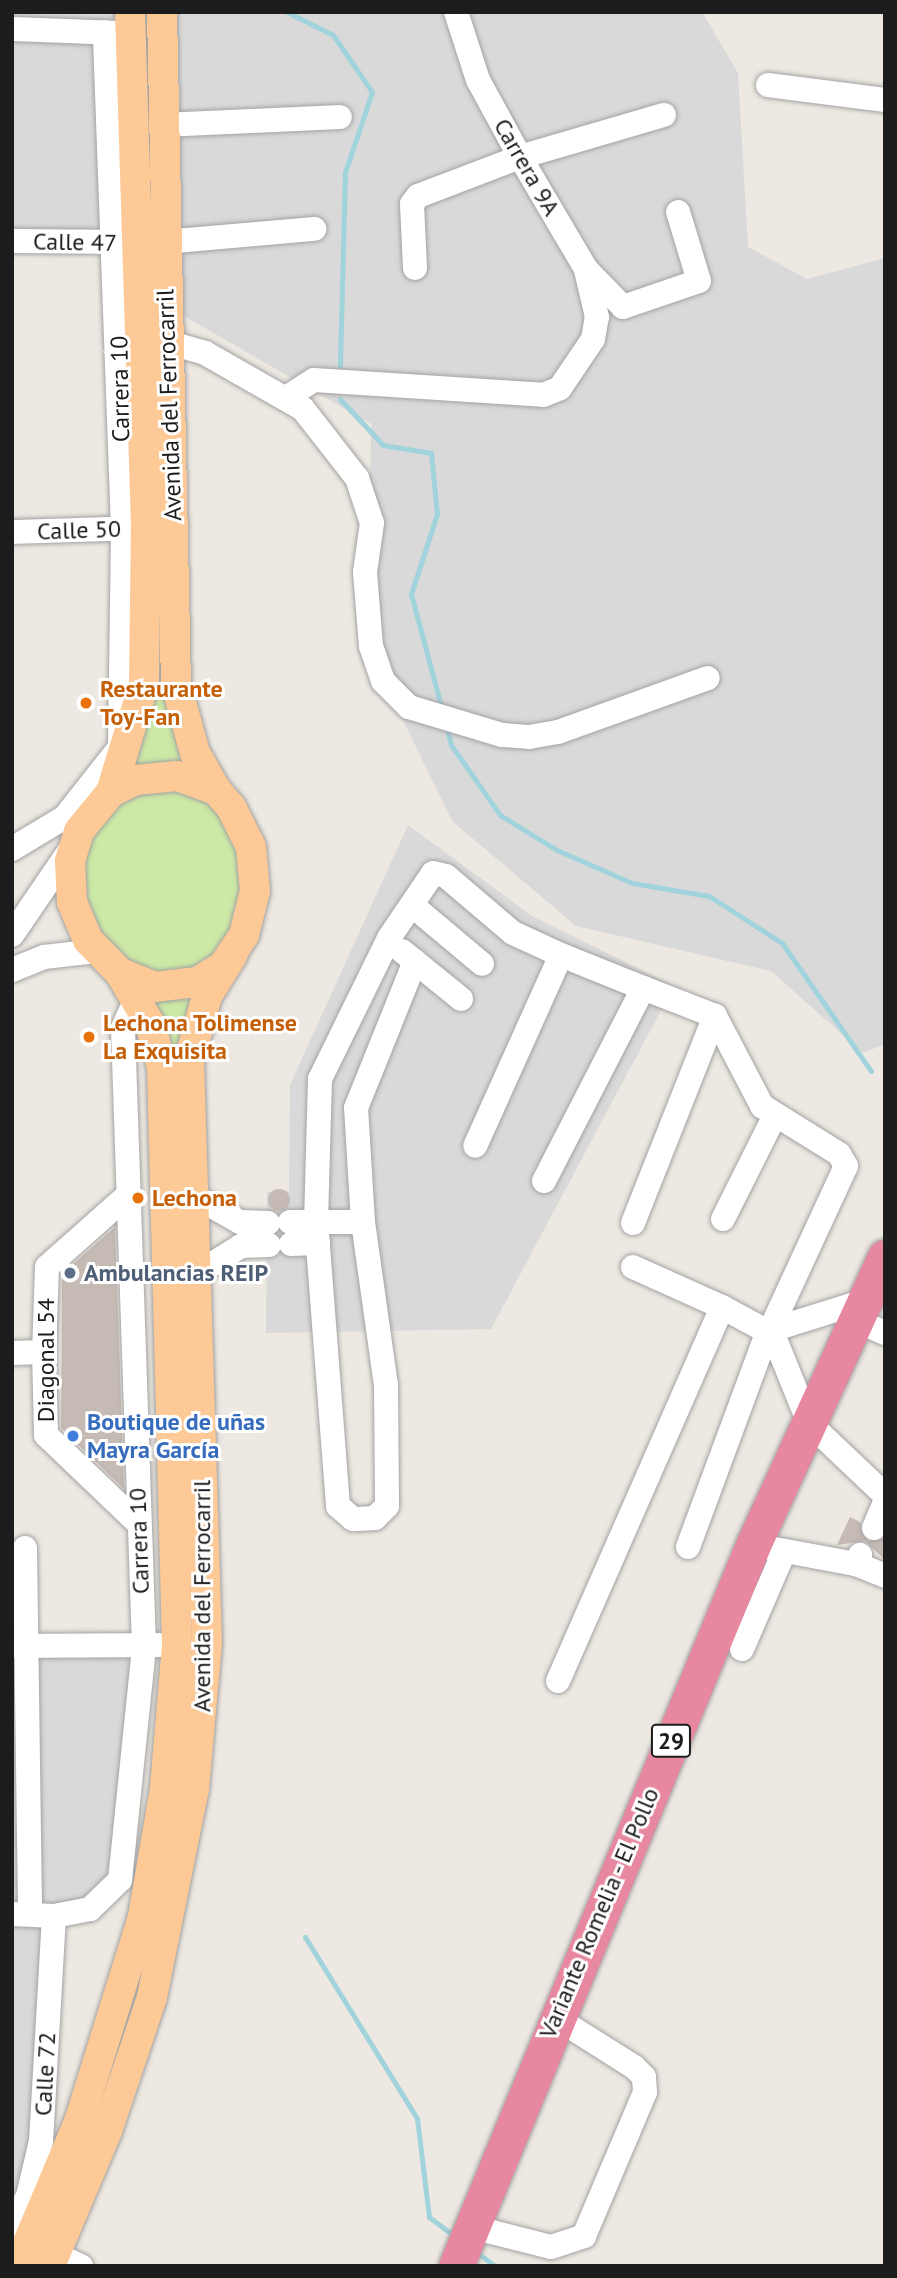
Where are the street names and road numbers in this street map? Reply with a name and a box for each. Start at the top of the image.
street label: Carrera 9A [488,113,566,221]
street label: Calle 47 [33,227,117,257]
street label: Avenida del Ferrocarril [151,288,187,522]
street label: Carrera 10 [105,336,135,442]
street label: Calle 50 [37,514,121,546]
street label: Diagonal 54 [32,1298,60,1422]
street label: Avenida del Ferrocarril [188,1480,216,1712]
street label: Carrera 10 [123,1487,155,1595]
road number: 29 [650,1722,692,1760]
street label: Variante Romelia - El Pollo [532,1782,666,2044]
street label: Calle 72 [28,2031,62,2117]

